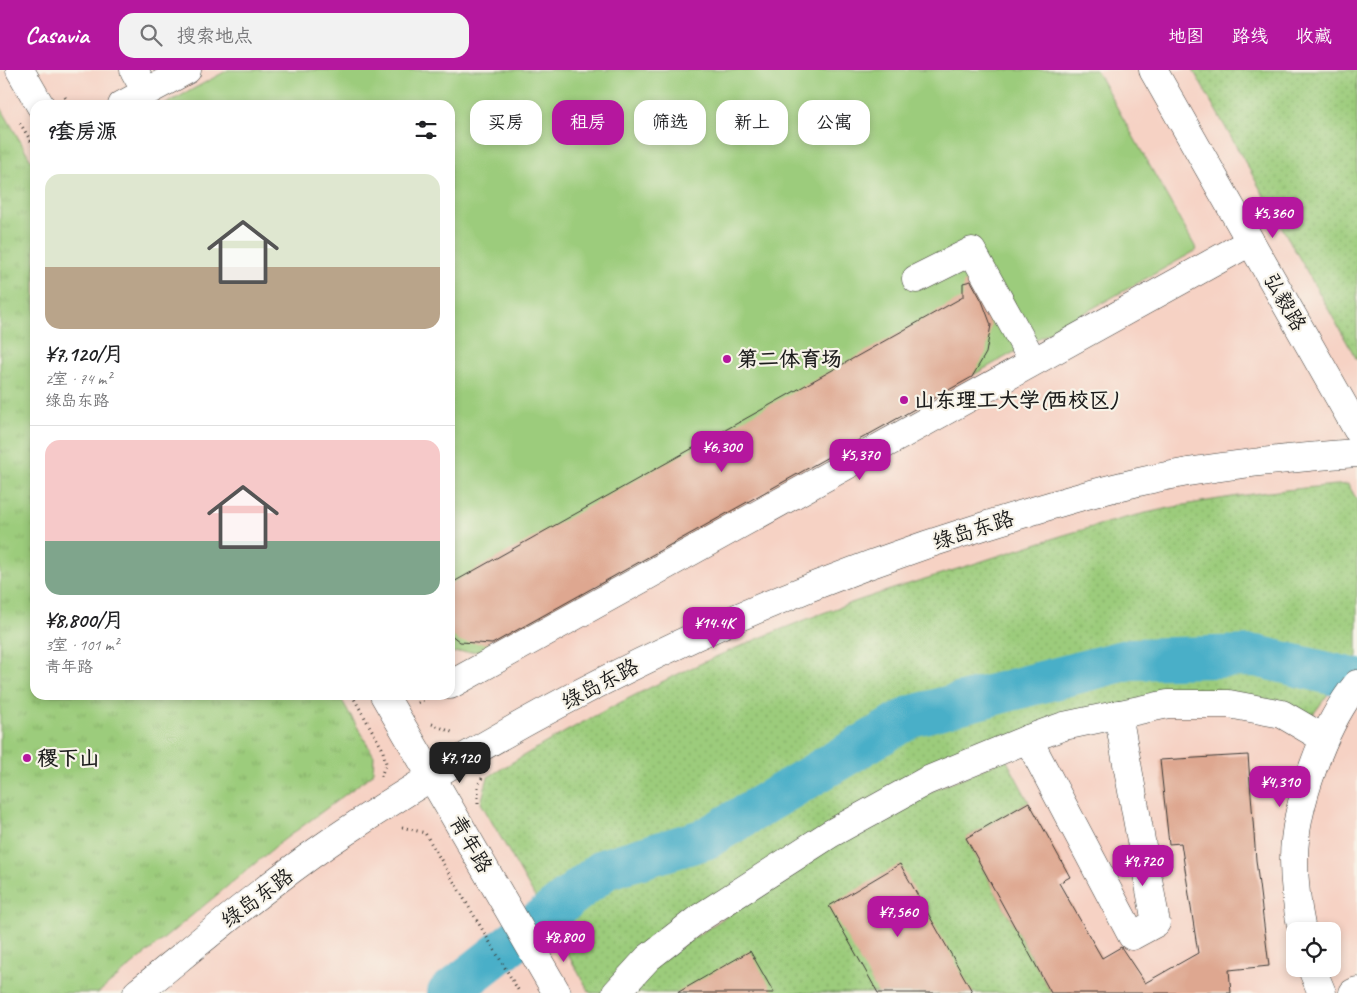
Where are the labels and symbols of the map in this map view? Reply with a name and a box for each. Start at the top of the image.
pin: ¥5,360 [1232,196,1314,239]
street label: 弘毅路 [1258,268,1312,336]
place label: 第二体育场 [737,346,842,372]
marker: 第二体育场 [721,353,733,365]
place label: 山东理工大学(西校区) [914,387,1119,413]
marker: 山东理工大学(西校区) [898,394,910,406]
pin: ¥6,300 [681,430,763,473]
pin: ¥5,370 [819,438,901,481]
street label: 绿岛东路 [929,505,1017,555]
pin: ¥14.4K [673,606,755,649]
street label: 绿岛东路 [557,653,643,715]
pin: ¥7,120 [419,742,501,784]
place label: 稷下山 [37,745,100,771]
marker: 稷下山 [21,752,33,764]
pin: ¥4,310 [1239,766,1321,808]
street label: 青年路 [444,810,498,878]
pin: ¥9,720 [1102,844,1184,887]
street label: 绿岛东路 [216,862,298,934]
pin: ¥7,560 [857,896,939,938]
pin: ¥8,800 [523,920,605,963]

